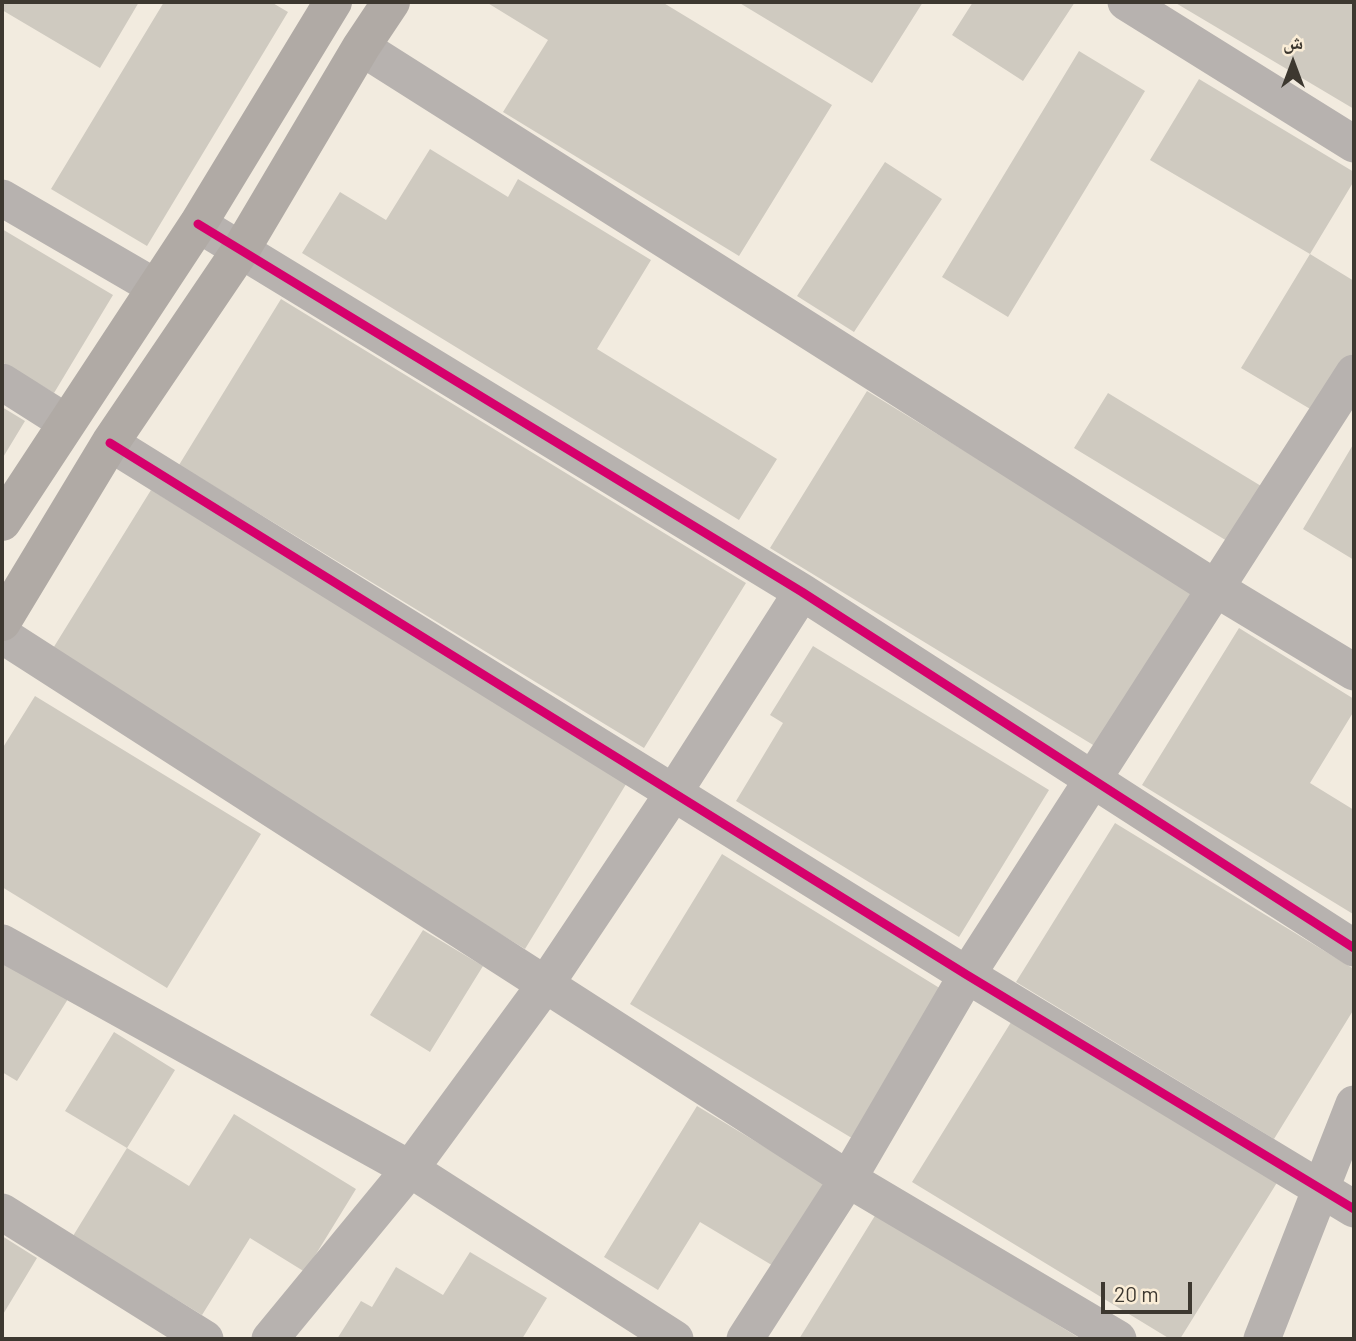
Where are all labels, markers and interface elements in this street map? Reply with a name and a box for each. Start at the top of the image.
north arrow [1258,28,1328,98]
text: ش [1283,30,1303,53]
scale bar [1104,1268,1195,1312]
text: 20 m [1114,1281,1159,1306]

